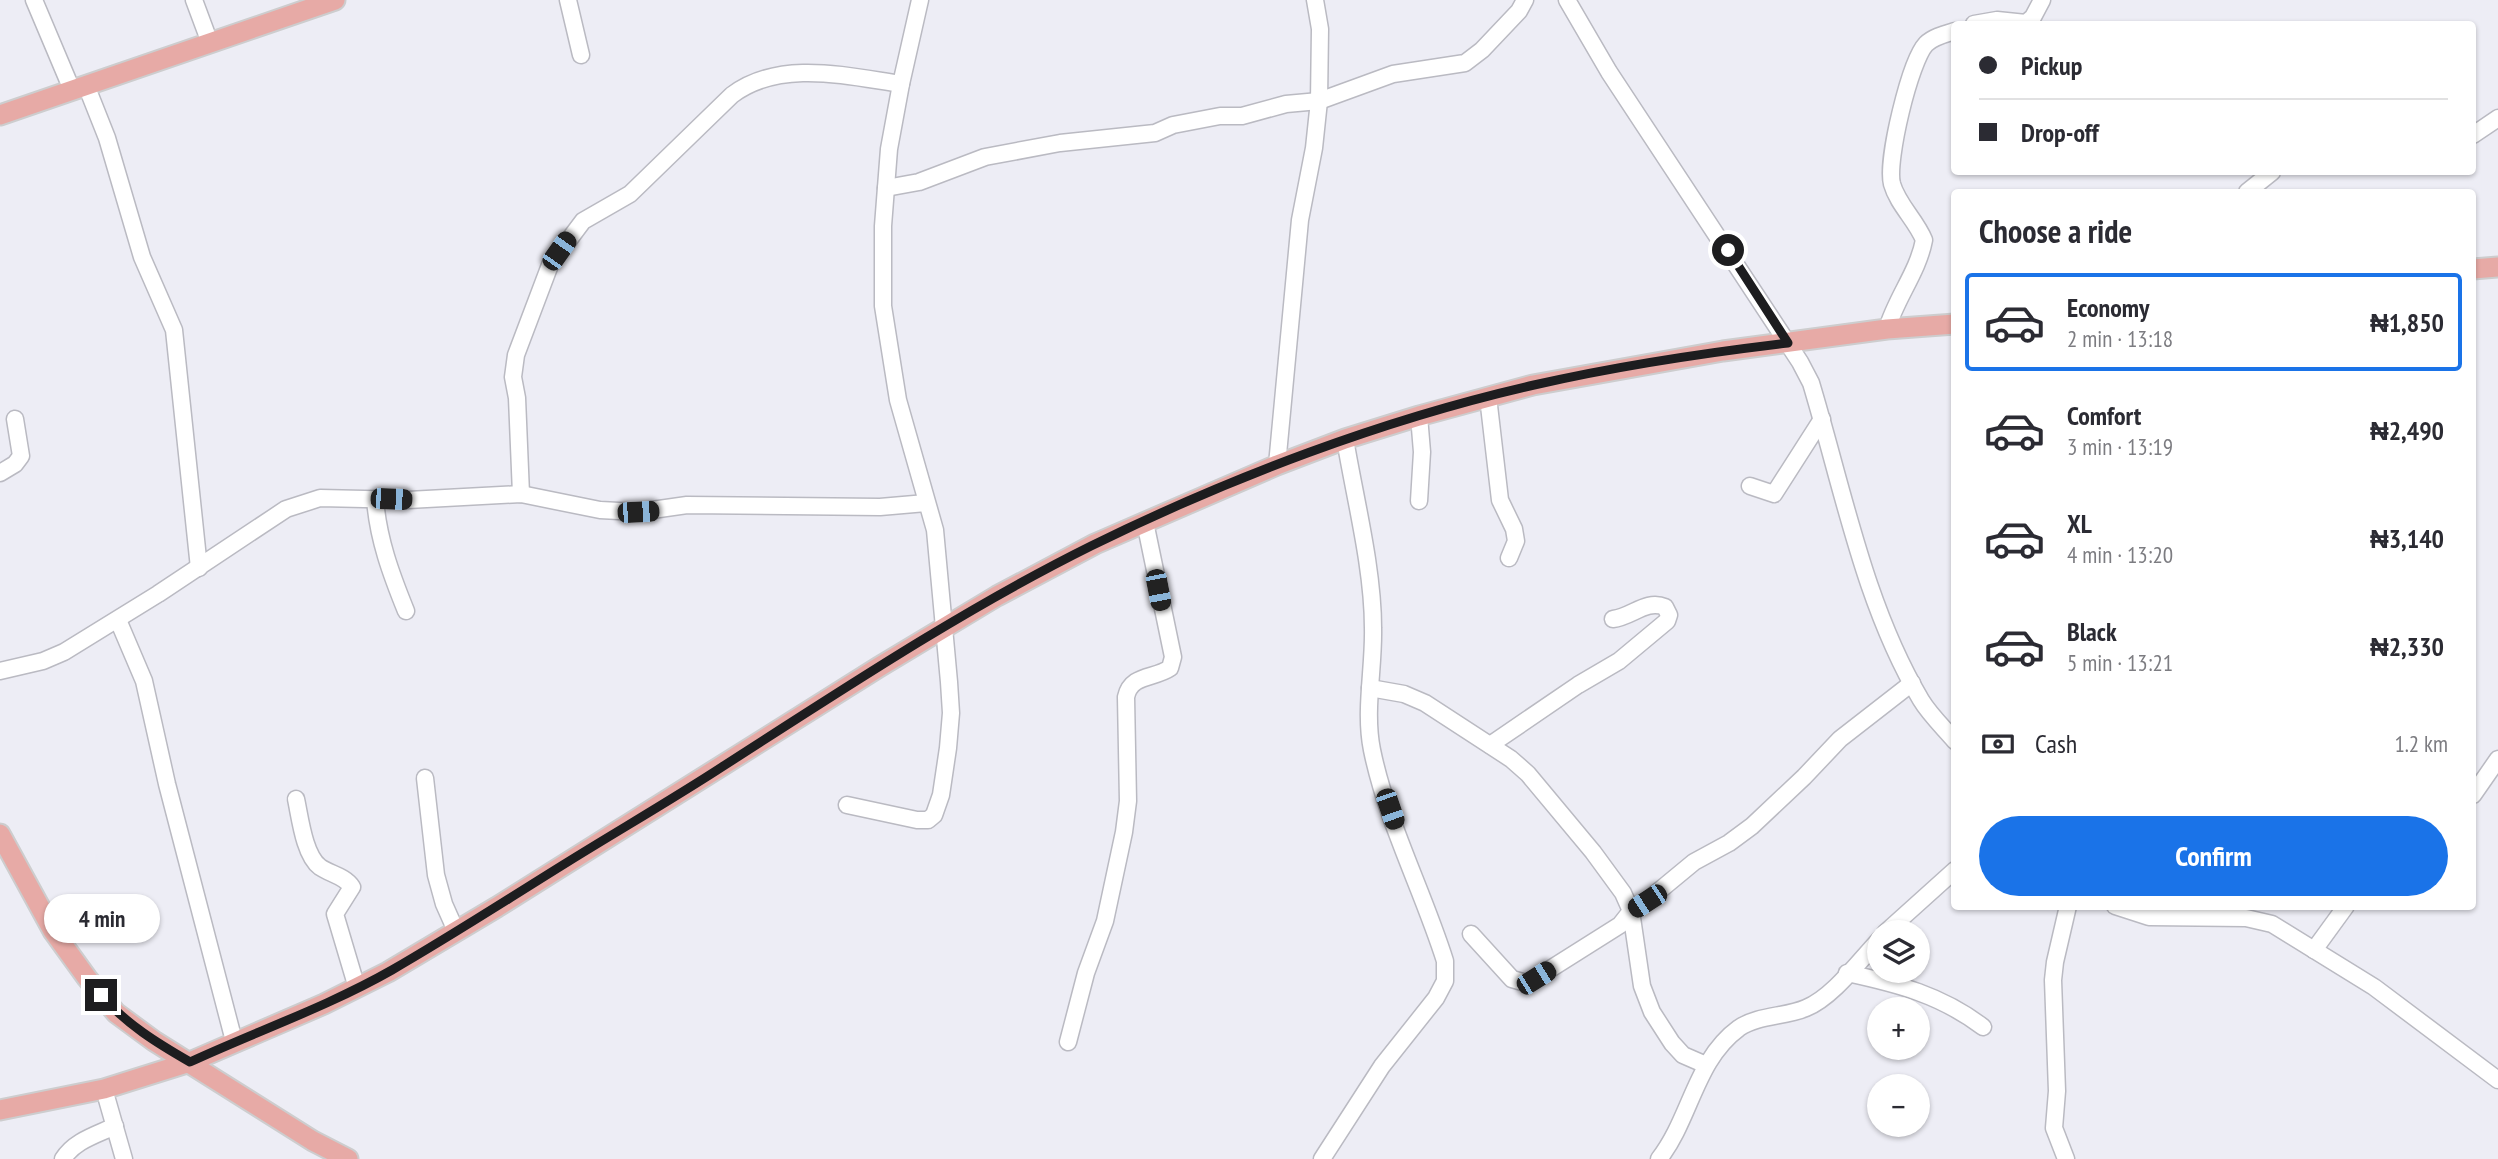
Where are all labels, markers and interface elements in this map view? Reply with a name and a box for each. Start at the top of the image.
text: Pickup [2021,49,2082,82]
text: Drop-off [2021,116,2099,149]
text: Choose a ride [1979,210,2132,252]
car [539,228,580,274]
route start [1712,234,1744,266]
icon: car [1983,291,2046,354]
text: Economy [2067,291,2149,324]
text: ₦1,850 [2370,306,2444,339]
text: 2 min · 13:18 [2067,324,2173,353]
icon: car [1983,399,2046,462]
text: Comfort [2067,399,2141,432]
text: ₦2,490 [2370,414,2444,447]
text: 3 min · 13:19 [2067,432,2173,461]
car [370,488,413,510]
car [617,500,660,524]
icon: car [1983,507,2046,570]
text: XL [2067,507,2092,540]
text: ₦3,140 [2370,522,2444,555]
text: 4 min · 13:20 [2067,540,2173,569]
car [1144,567,1173,613]
icon: car [1983,615,2046,678]
text: Black [2067,615,2117,648]
text: ₦2,330 [2370,630,2444,663]
text: 5 min · 13:21 [2067,648,2173,677]
icon: cash [1979,725,2017,763]
text: Cash [2035,727,2077,760]
text: 1.2 km [2394,729,2448,758]
car [1374,786,1407,832]
button: Confirm [1979,816,2448,896]
car [1624,881,1671,921]
callout: 4 min [43,894,159,942]
text: 4 min [79,904,125,933]
map controls [1867,920,1930,1137]
button: layers [1867,920,1930,983]
car [1513,958,1560,998]
route end [85,979,117,1011]
button: + [1867,997,1930,1060]
button: − [1867,1074,1930,1137]

